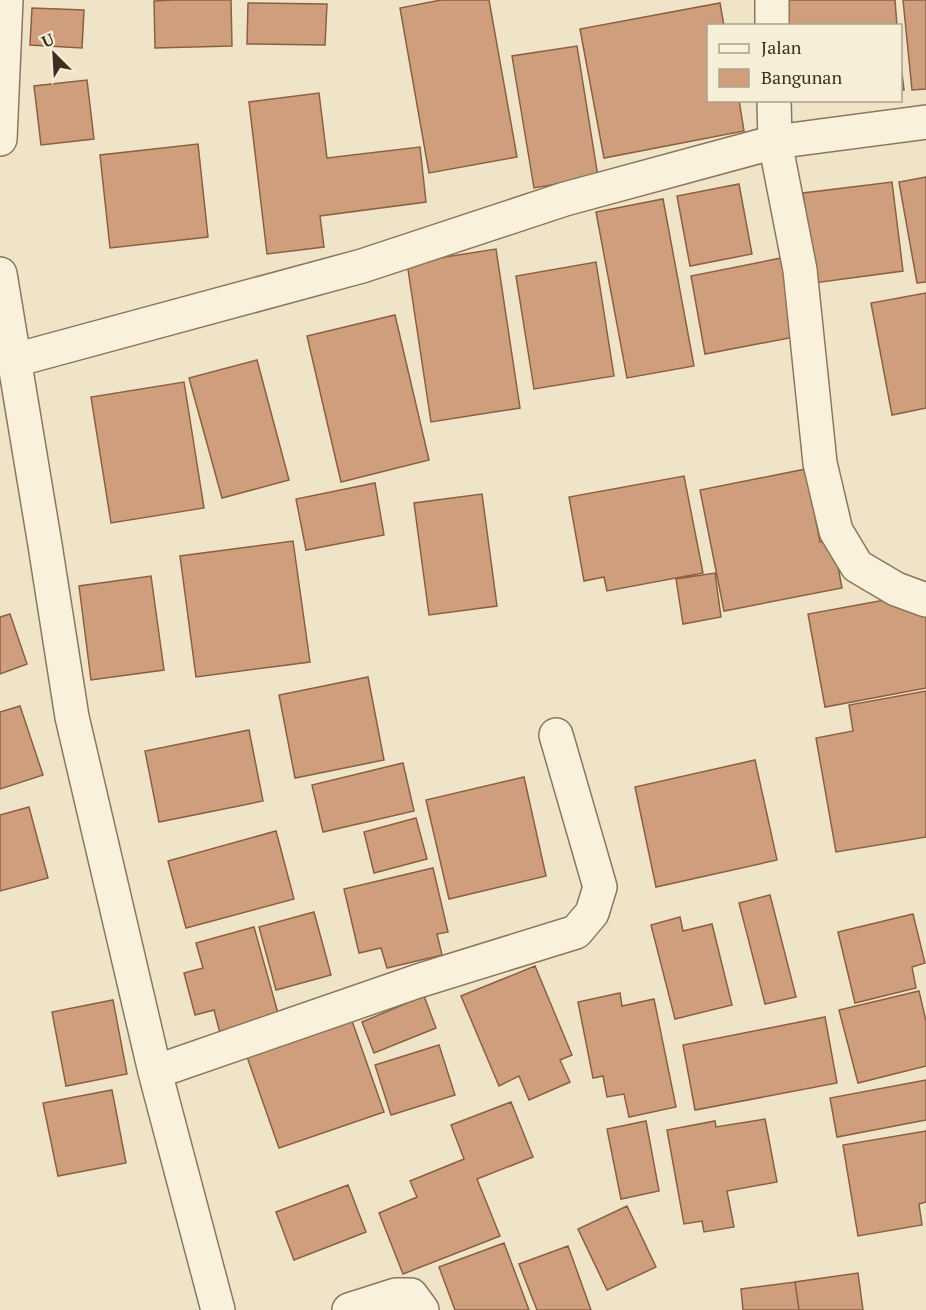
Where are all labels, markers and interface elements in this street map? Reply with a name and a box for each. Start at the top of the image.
north arrow [24,24,84,84]
legend [707,24,902,102]
text: U [38,28,58,53]
text: Jalan [761,35,802,59]
text: Bangunan [761,65,842,89]

